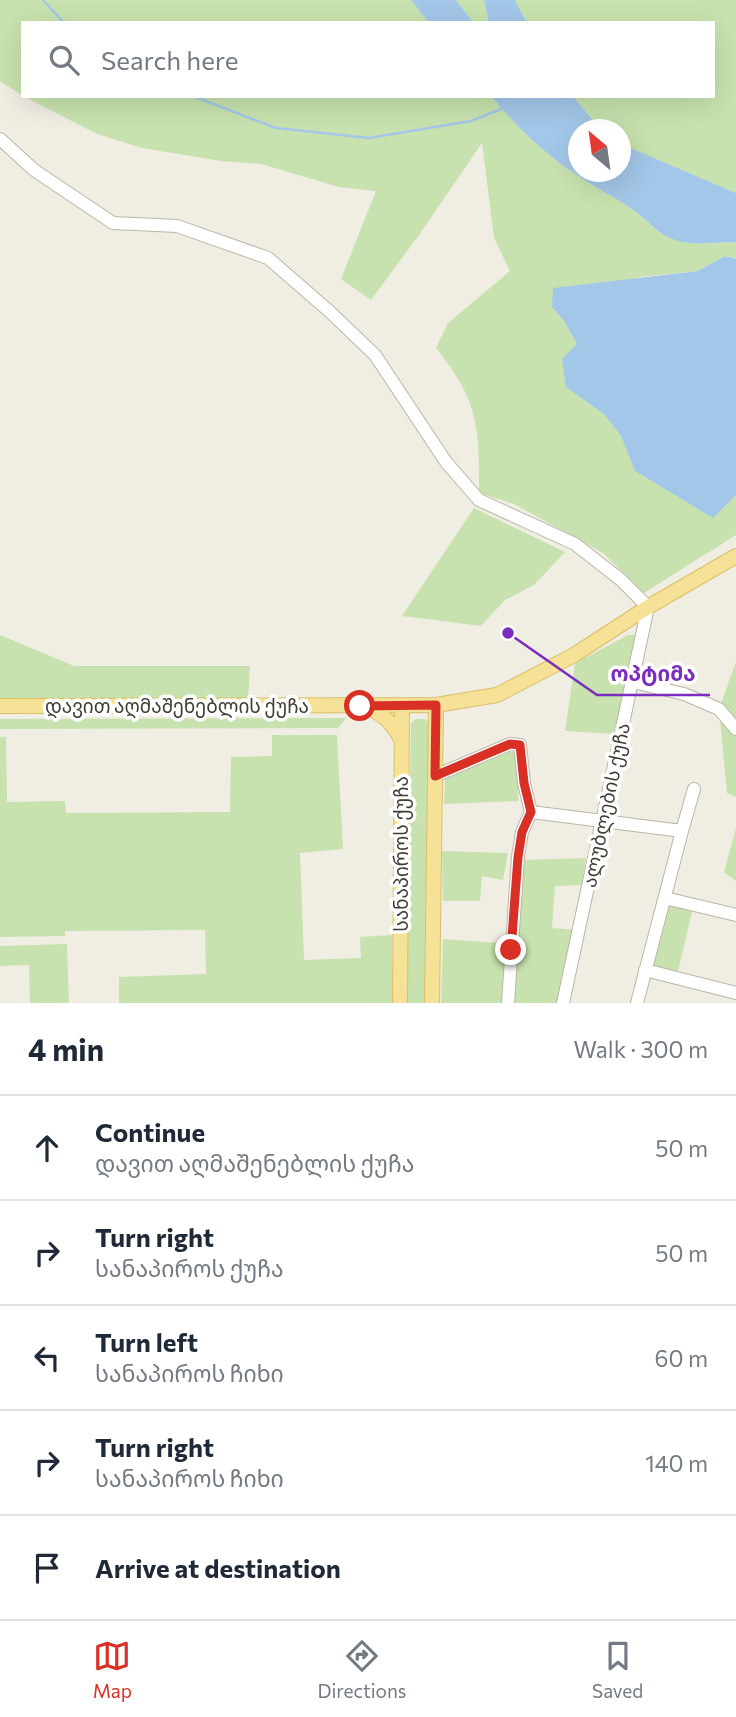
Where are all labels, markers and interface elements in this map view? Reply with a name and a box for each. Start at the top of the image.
search box [21,21,715,98]
icon: search [45,41,83,79]
text: Search here [101,44,239,75]
north arrow [568,119,631,182]
callout: ოპტიმა [597,653,710,695]
text: ოპტიმა [610,660,696,686]
route start [344,690,375,721]
street label: დავით აღმაშენებლის ქუჩა [45,694,309,719]
street label: ალუბლების ქუჩა [577,721,636,890]
street label: სანაპიროს ქუჩა [389,776,413,932]
route end [495,934,526,965]
text: 4 min [28,1030,104,1067]
text: Walk · 300 m [574,1035,708,1063]
text: Continue [95,1116,205,1147]
icon: ahead [28,1129,66,1167]
text: 50 m [655,1134,708,1162]
text: დავით აღმაშენებლის ქუჩა [95,1149,414,1177]
text: Turn right [95,1221,214,1252]
icon: right [28,1234,66,1272]
text: 50 m [655,1239,708,1267]
text: სანაპიროს ქუჩა [95,1254,284,1282]
text: Turn left [95,1326,198,1357]
icon: left [28,1339,66,1377]
text: 60 m [655,1344,708,1372]
text: სანაპიროს ჩიხი [95,1359,284,1387]
text: Turn right [95,1431,214,1462]
icon: right [28,1444,66,1482]
text: 140 m [645,1449,708,1477]
text: სანაპიროს ჩიხი [95,1464,284,1492]
icon: arrive [28,1549,66,1587]
text: Arrive at destination [95,1552,341,1583]
tab: Map [93,1637,132,1702]
tab: Directions [317,1637,407,1702]
tab: Saved [592,1637,643,1702]

